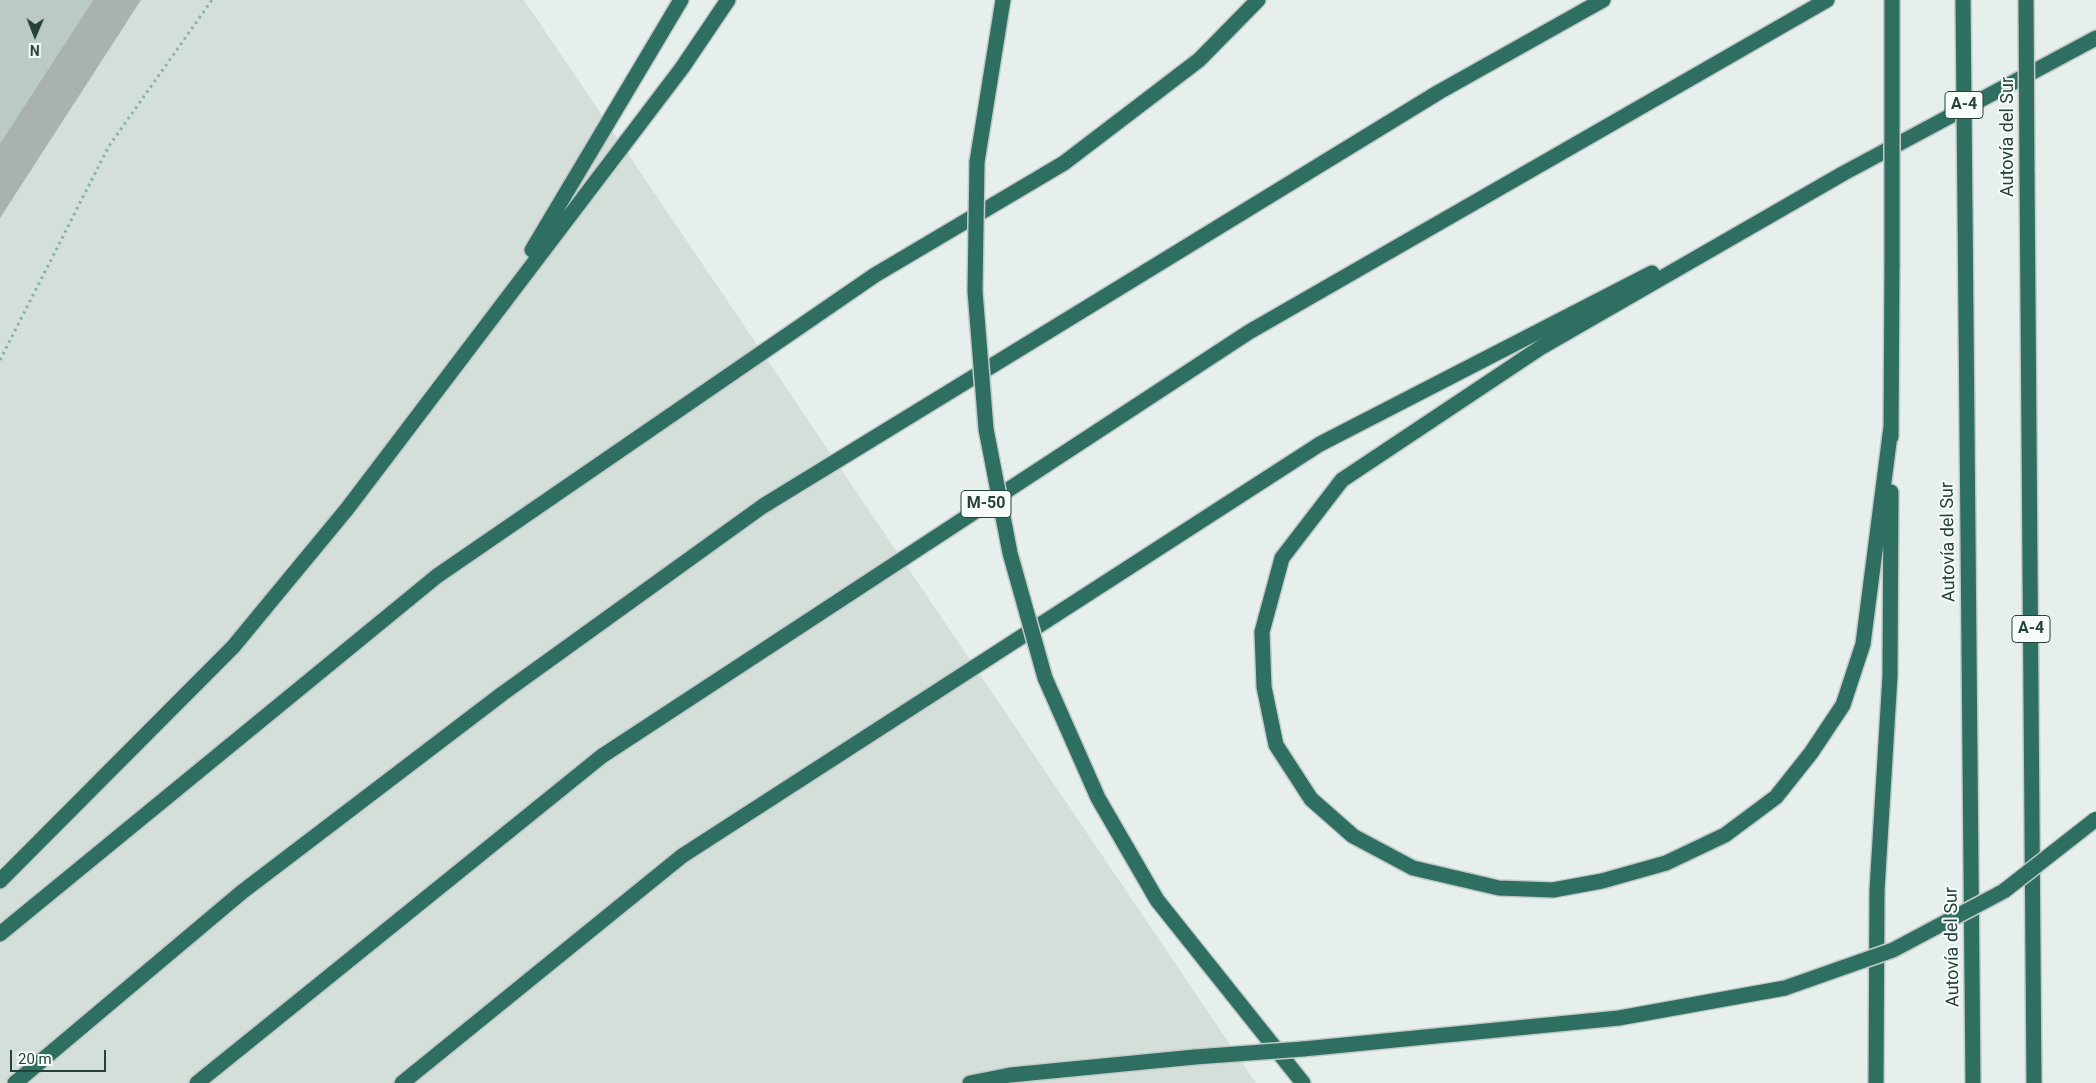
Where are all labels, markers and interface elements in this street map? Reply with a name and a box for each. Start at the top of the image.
north arrow [10,10,60,60]
text: N [30,42,40,58]
street label: Autovía del Sur [1997,77,2019,197]
road number: A-4 [1945,92,1983,118]
street label: Autovía del Sur [1937,482,1961,602]
road number: M-50 [961,490,1011,518]
road number: A-4 [2012,616,2050,642]
street label: Autovía del Sur [1941,887,1965,1007]
scale bar [12,1040,109,1072]
text: 20 m [18,1050,52,1068]

